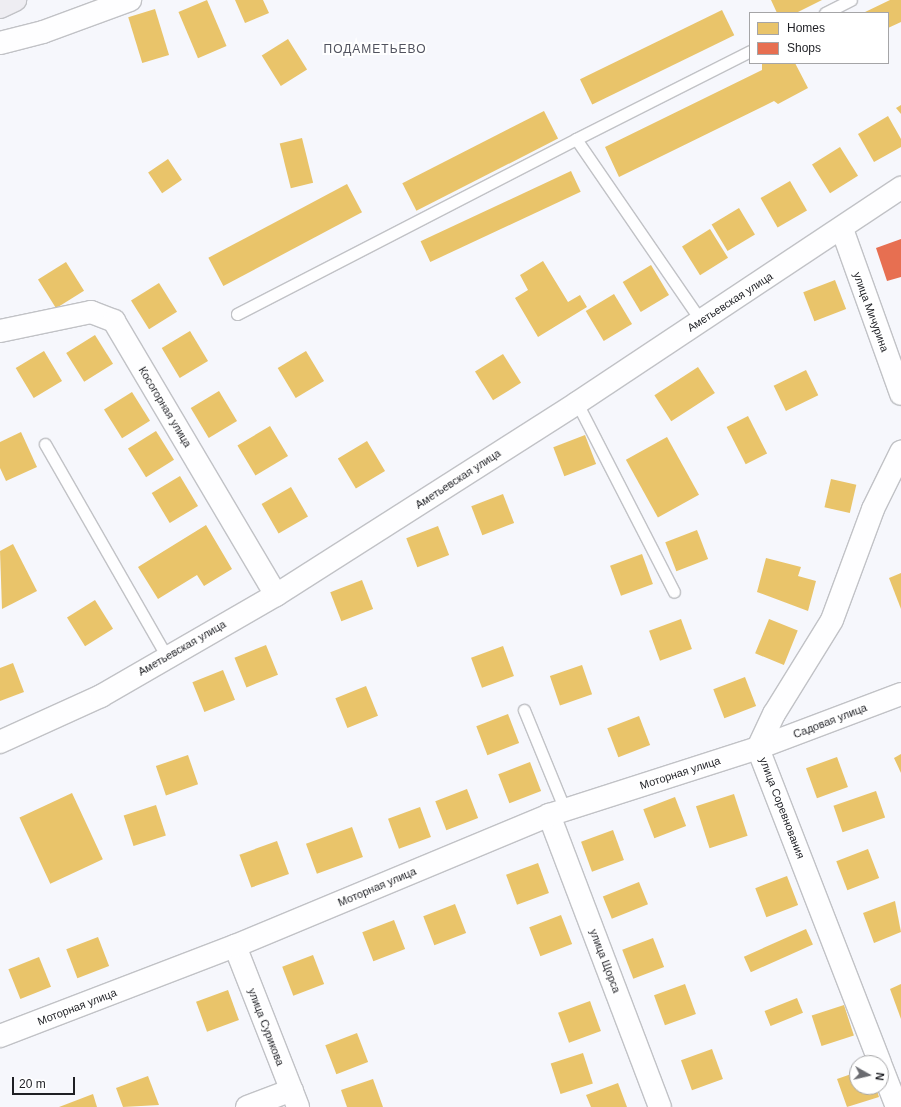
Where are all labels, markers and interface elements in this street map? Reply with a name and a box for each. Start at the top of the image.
legend [749,12,889,64]
text: Homes [787,21,825,35]
text: Shops [787,41,821,55]
district label: ПОДАМЕТЬЕВО [324,43,426,57]
street label: Аметьевская улица [685,269,775,335]
street label: улица Мичурина [850,270,892,354]
street label: Косогорная улица [136,364,194,450]
street label: Аметьевская улица [413,446,503,512]
street label: Аметьевская улица [136,617,228,679]
street label: Садовая улица [791,701,869,741]
street label: Моторная улица [638,754,722,792]
street label: улица Соревнования [757,755,807,861]
street label: Моторная улица [336,865,418,909]
street label: улица Щорса [587,927,623,995]
street label: Моторная улица [36,986,118,1028]
street label: улица Сурикова [245,986,287,1068]
north arrow [849,1055,889,1095]
scale bar [14,1069,77,1095]
text: N [873,1072,886,1081]
text: 20 m [19,1077,46,1091]

